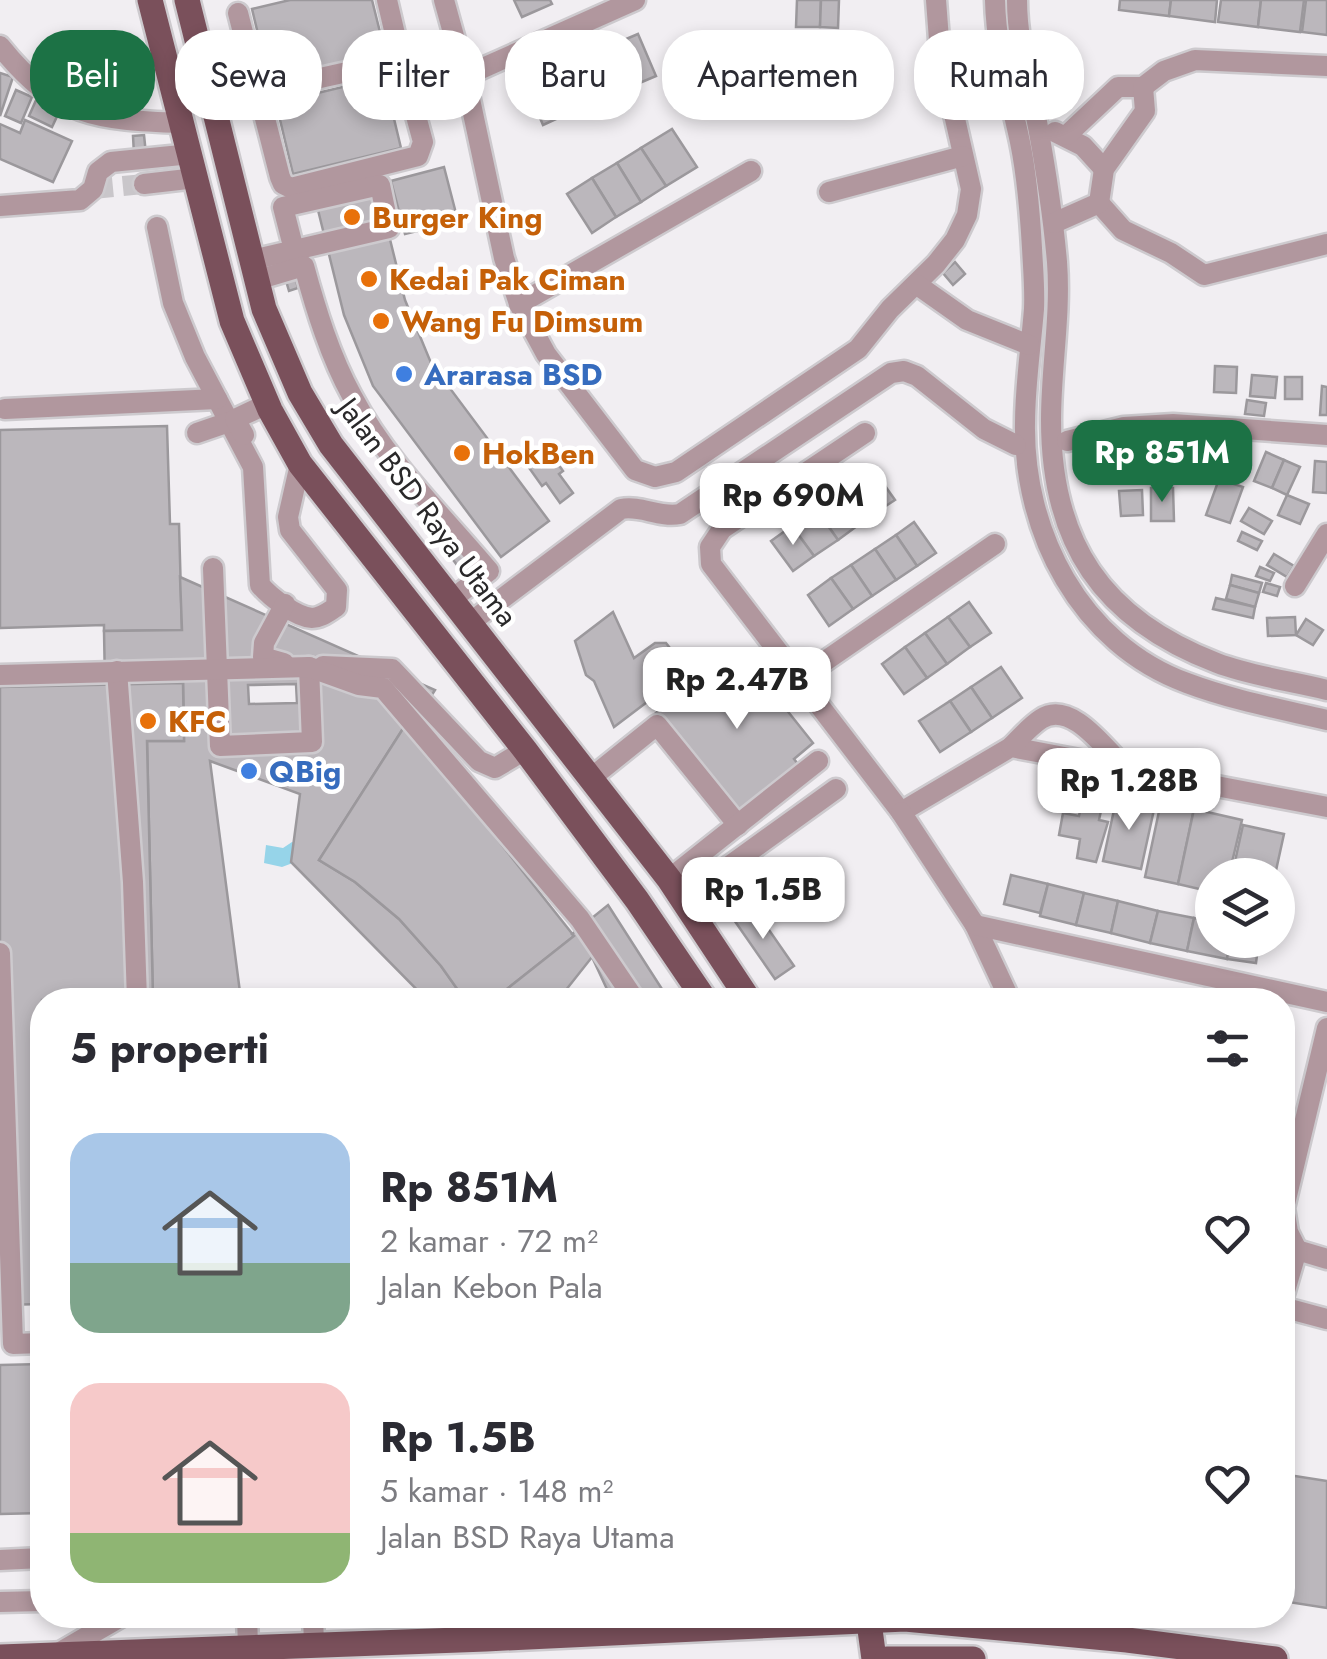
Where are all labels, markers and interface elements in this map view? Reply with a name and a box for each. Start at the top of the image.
chip: Beli [30,30,155,120]
chip: Sewa [175,30,322,120]
chip: Filter [342,30,485,120]
chip: Baru [505,30,642,120]
chip: Apartemen [662,30,894,120]
chip: Rumah [914,30,1084,120]
place label: Burger King [372,196,543,239]
marker: Burger King [341,206,363,228]
place label: Kedai Pak Ciman [389,258,626,301]
marker: Kedai Pak Ciman [358,268,380,290]
place label: Wang Fu Dimsum [401,300,643,343]
marker: Wang Fu Dimsum [370,310,392,332]
place label: Ararasa BSD [423,353,603,396]
marker: Ararasa BSD [393,363,415,385]
street label: Jalan BSD Raya Utama [325,386,528,635]
pin: Rp 851M [1070,420,1254,505]
text: Rp 851M [1094,429,1230,475]
place label: HokBen [482,432,595,475]
marker: HokBen [451,442,473,464]
pin: Rp 690M [701,463,885,548]
text: Rp 690M [722,472,864,518]
pin: Rp 2.47B [634,647,840,732]
text: Rp 2.47B [665,656,809,702]
place label: KFC [168,700,227,743]
marker: KFC [137,710,159,732]
pin: Rp 1.28B [1026,748,1232,833]
place label: QBig [269,750,341,793]
text: Rp 1.28B [1060,757,1198,803]
marker: QBig [238,760,260,782]
pin: Rp 1.5B [671,857,855,942]
map controls [1195,858,1295,958]
button: layers [1195,858,1295,958]
text: Rp 1.5B [704,866,822,912]
text: 5 properti [70,1018,269,1079]
icon: filters [1200,1021,1255,1076]
text: Rp 851M [380,1157,558,1218]
icon: home [150,1173,270,1293]
icon: heart [1200,1206,1255,1261]
text: 2 kamar · 72 m² [380,1218,598,1264]
text: Jalan Kebon Pala [380,1264,603,1310]
text: Rp 1.5B [380,1407,536,1468]
icon: home [150,1423,270,1543]
icon: heart [1200,1456,1255,1511]
text: 5 kamar · 148 m² [380,1468,613,1514]
text: Jalan BSD Raya Utama [380,1514,675,1560]

